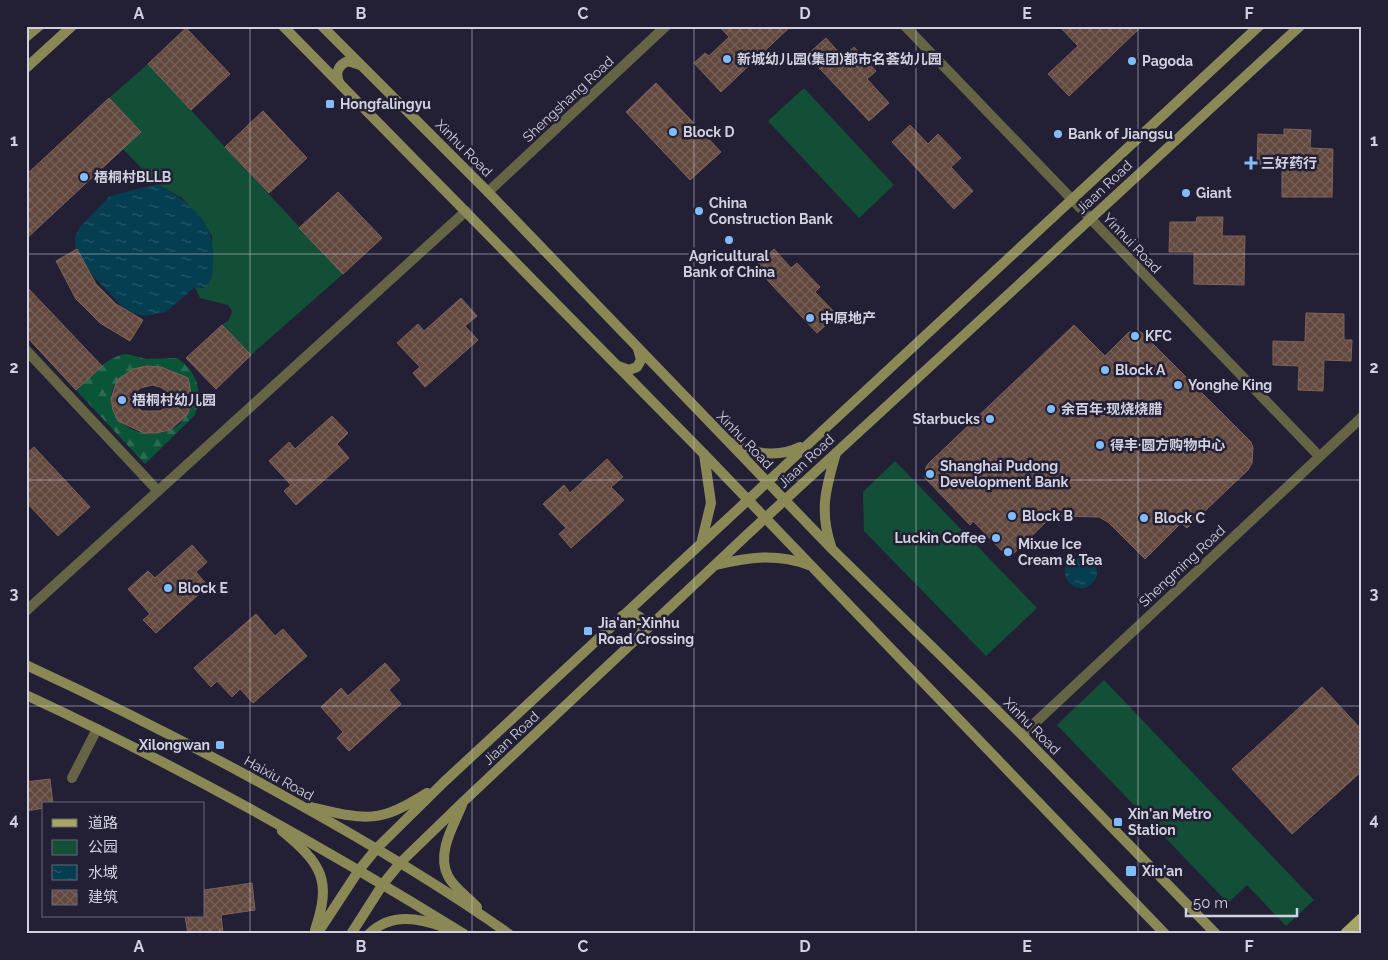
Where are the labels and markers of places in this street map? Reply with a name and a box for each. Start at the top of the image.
place label: 新城幼儿园(集团)都市名荟幼儿园 [737,51,942,67]
marker: 新城幼儿园(集团)都市名荟幼儿园 [721,53,733,65]
place label: Pagoda [1142,53,1193,69]
marker: Pagoda [1126,55,1138,67]
place label: Hongfalingyu [340,96,431,112]
marker: Hongfalingyu [324,98,336,110]
place label: Block D [683,124,735,140]
marker: Block D [667,126,679,138]
place label: Bank of Jiangsu [1068,126,1173,142]
marker: Bank of Jiangsu [1052,128,1064,140]
place label: 三好药行 [1261,155,1317,171]
marker: 三好药行 [1245,157,1257,169]
place label: 梧桐村BLLB [94,169,172,185]
marker: 梧桐村BLLB [78,171,90,183]
place label: Giant [1196,185,1232,201]
marker: Giant [1180,187,1192,199]
place label: China Construction Bank [709,195,833,227]
marker: China Construction Bank [693,205,705,217]
marker: Agricultural Bank of China [723,234,735,246]
place label: Agricultural Bank of China [683,248,775,280]
place label: 中原地产 [820,310,876,326]
marker: 中原地产 [804,312,816,324]
place label: KFC [1145,328,1172,344]
marker: KFC [1129,330,1141,342]
place label: Block A [1115,362,1166,378]
marker: Block A [1099,364,1111,376]
place label: Yonghe King [1188,377,1272,393]
marker: Yonghe King [1172,379,1184,391]
place label: 梧桐村幼儿园 [132,392,216,408]
marker: 梧桐村幼儿园 [116,394,128,406]
place label: 余百年·现烧烧腊 [1061,401,1162,417]
marker: 余百年·现烧烧腊 [1045,403,1057,415]
place label: Starbucks [913,411,980,427]
marker: Starbucks [984,413,996,425]
place label: 得丰·圆方购物中心 [1110,437,1225,453]
marker: 得丰·圆方购物中心 [1094,439,1106,451]
place label: Shanghai Pudong Development Bank [940,458,1068,490]
marker: Shanghai Pudong Development Bank [924,468,936,480]
place label: Block B [1022,508,1074,524]
marker: Block B [1006,510,1018,522]
place label: Block C [1154,510,1206,526]
marker: Block C [1138,512,1150,524]
place label: Luckin Coffee [894,530,987,546]
marker: Luckin Coffee [990,532,1002,544]
place label: Mixue Ice Cream & Tea [1018,536,1102,568]
marker: Mixue Ice Cream & Tea [1002,546,1014,558]
place label: Block E [178,580,228,596]
marker: Block E [162,582,174,594]
place label: Jia'an-Xinhu Road Crossing [598,615,694,647]
marker: Jia'an-Xinhu Road Crossing [582,625,594,637]
place label: Xilongwan [138,737,210,753]
marker: Xilongwan [214,739,226,751]
place label: Xin'an Metro Station [1127,806,1212,838]
marker: Xin'an Metro Station [1112,816,1124,828]
place label: Xin'an [1141,863,1183,879]
marker: Xin'an [1124,864,1138,878]

